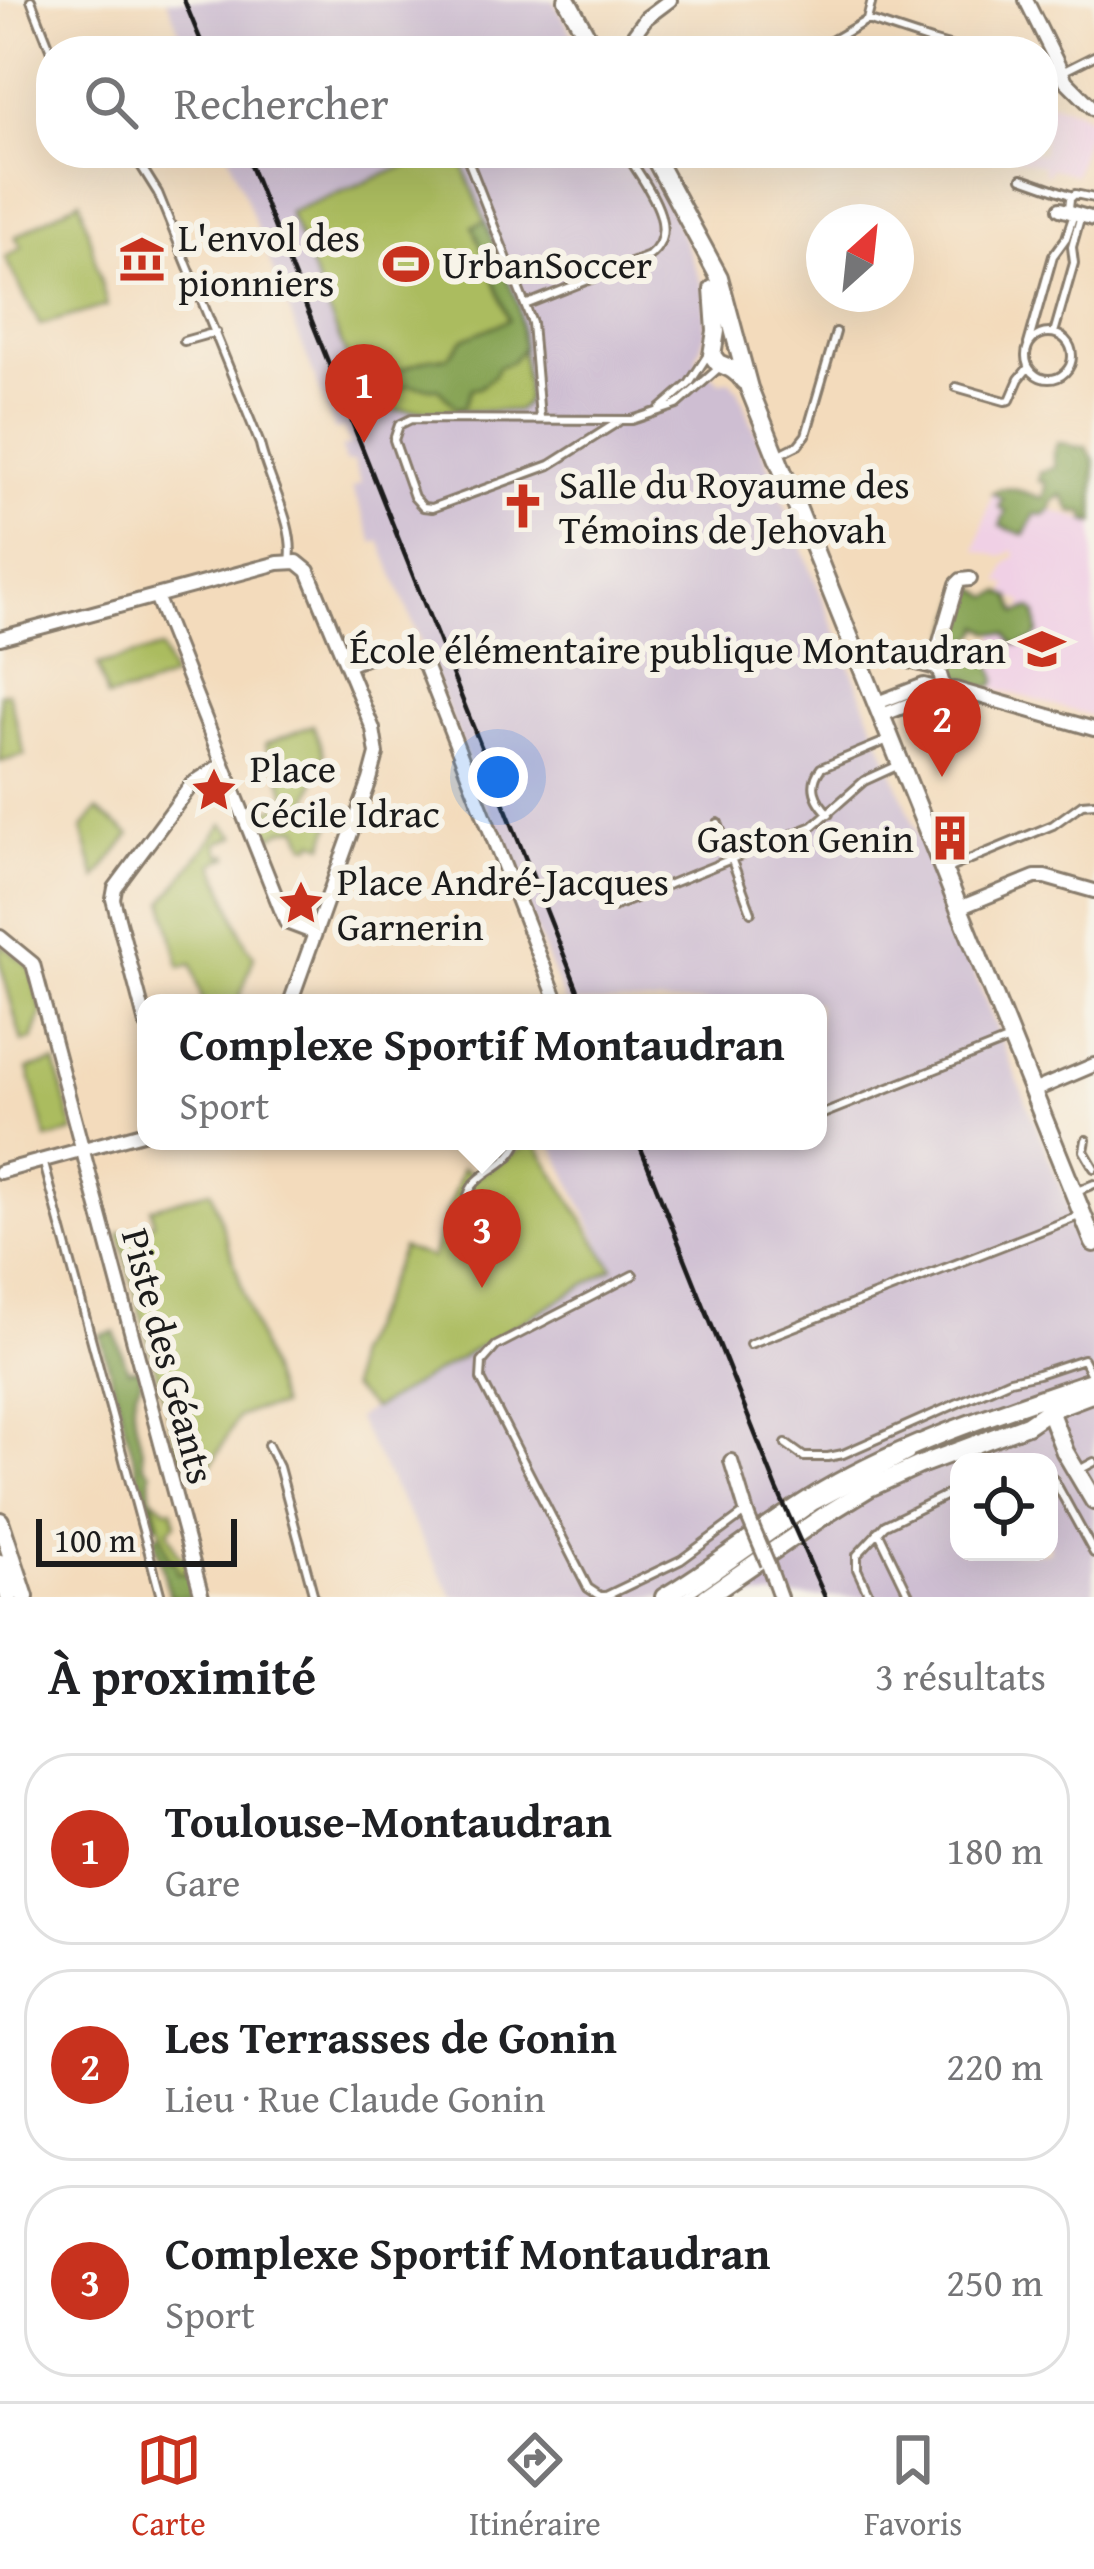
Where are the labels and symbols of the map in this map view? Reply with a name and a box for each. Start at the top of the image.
north arrow [806,204,914,312]
place label: L'envol des pionniers [178,208,360,310]
museum icon: L'envol des pionniers [117,234,167,284]
place label: UrbanSoccer [442,235,652,292]
sports icon: UrbanSoccer [381,239,431,289]
pin: 1 [325,344,403,443]
place label: Salle du Royaume des Témoins de Jehovah [559,455,910,557]
church icon: Salle du Royaume des Témoins de Jehovah [498,481,548,531]
place label: École élémentaire publique Montaudran [349,620,1006,677]
school or university icon: École élémentaire publique Montaudran [1017,624,1067,674]
pin: 2 [903,678,981,777]
place label: Place Cécile Idrac [250,739,440,841]
your location [468,747,528,807]
place icon: Place Cécile Idrac [189,765,239,815]
place label: Gaston Genin [697,809,914,866]
building icon: Gaston Genin [925,813,975,863]
place label: Place André-Jacques Garnerin [337,852,669,954]
place icon: Place André-Jacques Garnerin [276,878,326,928]
pin: 3 [443,1189,521,1288]
street label: Piste des Géants [108,1222,231,1490]
scale bar [36,1513,237,1566]

